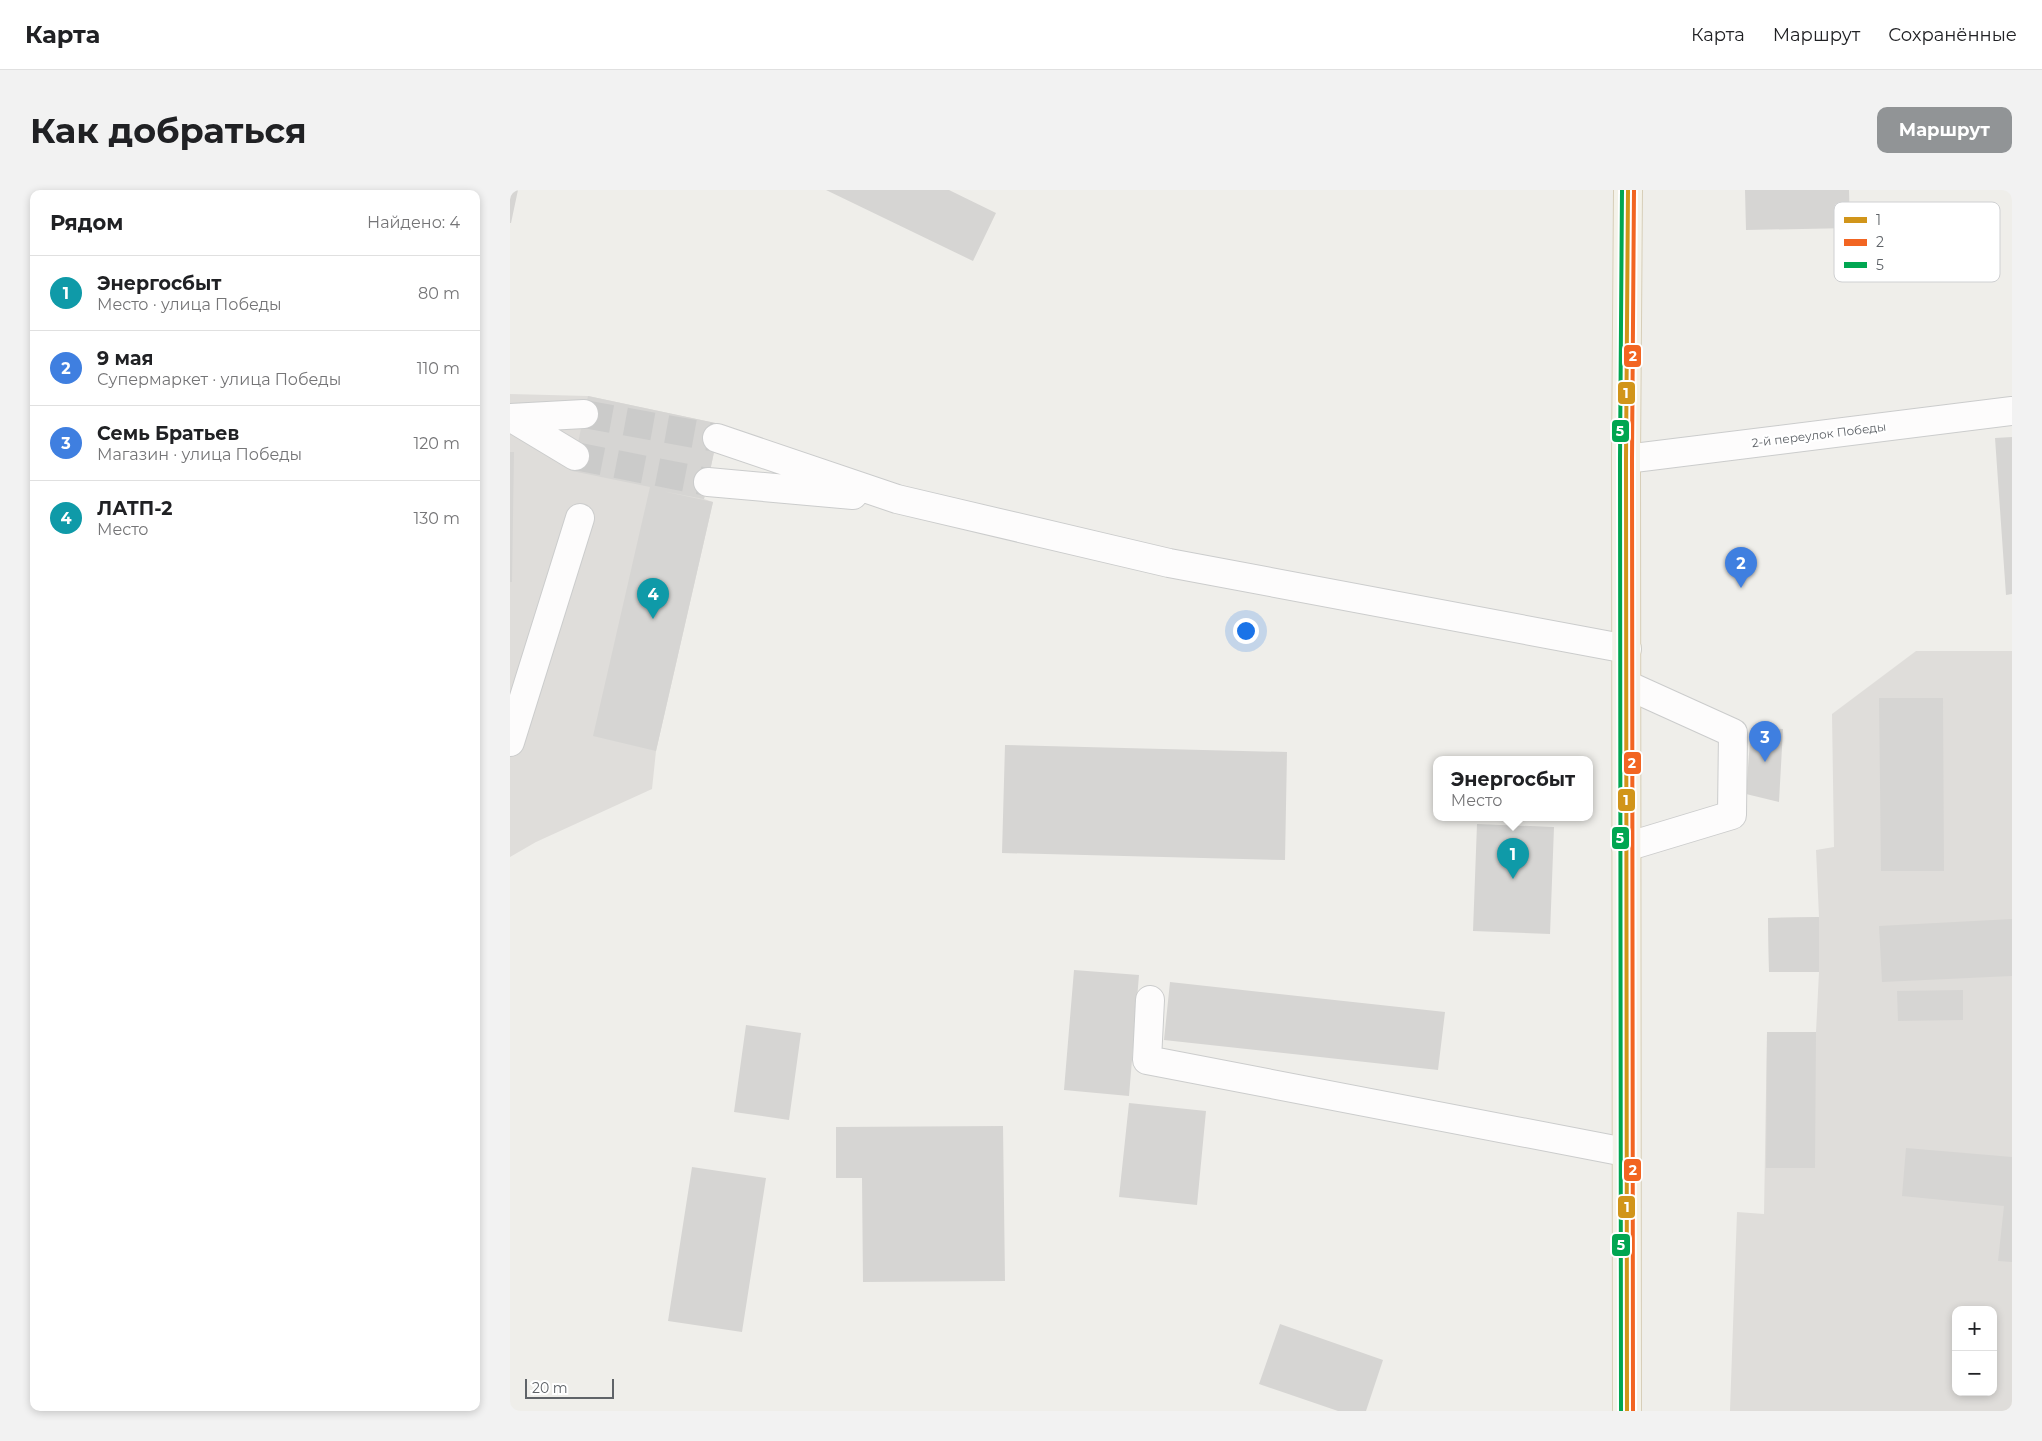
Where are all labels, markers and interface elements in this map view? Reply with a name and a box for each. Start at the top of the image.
text: Карта [25,20,100,49]
text: Карта [1691,24,1745,46]
text: Маршрут [1773,24,1860,46]
text: Сохранённые [1888,24,2017,46]
button: Маршрут [1877,107,2012,153]
text: Как добраться [30,109,307,152]
legend [1834,202,2000,282]
text: Рядом [50,210,123,235]
text: 1 [1876,211,1881,229]
text: Найдено: 4 [367,213,460,232]
text: 2 [1876,233,1884,251]
text: 5 [1876,256,1884,274]
text: Энергосбыт [97,272,221,295]
text: 1 [63,284,69,303]
text: 80 m [418,284,460,303]
text: Место · улица Победы [97,295,282,314]
line badge: 2 [1623,344,1642,368]
text: 9 мая [97,347,153,370]
text: 2 [1629,347,1637,365]
text: 2 [61,359,71,378]
text: 110 m [417,359,460,378]
text: Супермаркет · улица Победы [97,370,341,389]
line badge: 1 [1617,381,1636,405]
text: 1 [1623,384,1629,402]
line badge: 5 [1611,419,1630,443]
street label: 2-й переулок Победы [1751,419,1887,450]
text: Семь Братьев [97,422,239,445]
text: 5 [1616,422,1624,440]
text: 3 [61,434,71,453]
text: 120 m [413,434,460,453]
text: Магазин · улица Победы [97,445,302,464]
text: ЛАТП-2 [97,497,172,520]
text: 4 [60,509,72,528]
text: 130 m [413,509,460,528]
text: Место [97,520,149,539]
pin: 2 [1725,547,1757,588]
pin: 4 [637,578,669,619]
your location [1233,618,1259,644]
pin: 3 [1749,721,1781,762]
line badge: 2 [1623,751,1642,775]
text: 2 [1628,754,1636,772]
popup [1433,756,1593,821]
text: Энергосбыт [1451,768,1575,791]
line badge: 1 [1617,788,1636,812]
text: Место [1451,791,1502,810]
text: 1 [1623,791,1629,809]
line badge: 5 [1611,826,1630,850]
text: 5 [1616,829,1624,847]
pin: 1 [1497,838,1529,879]
line badge: 2 [1623,1158,1642,1182]
text: 2 [1629,1161,1637,1179]
line badge: 1 [1617,1195,1636,1219]
text: 1 [1624,1198,1630,1216]
line badge: 5 [1611,1233,1631,1257]
text: 5 [1617,1236,1625,1254]
map controls [1952,1306,1997,1396]
button: + [1952,1306,1997,1351]
button: − [1952,1351,1997,1396]
scale bar [525,1376,614,1399]
text: 20 m [532,1379,568,1397]

